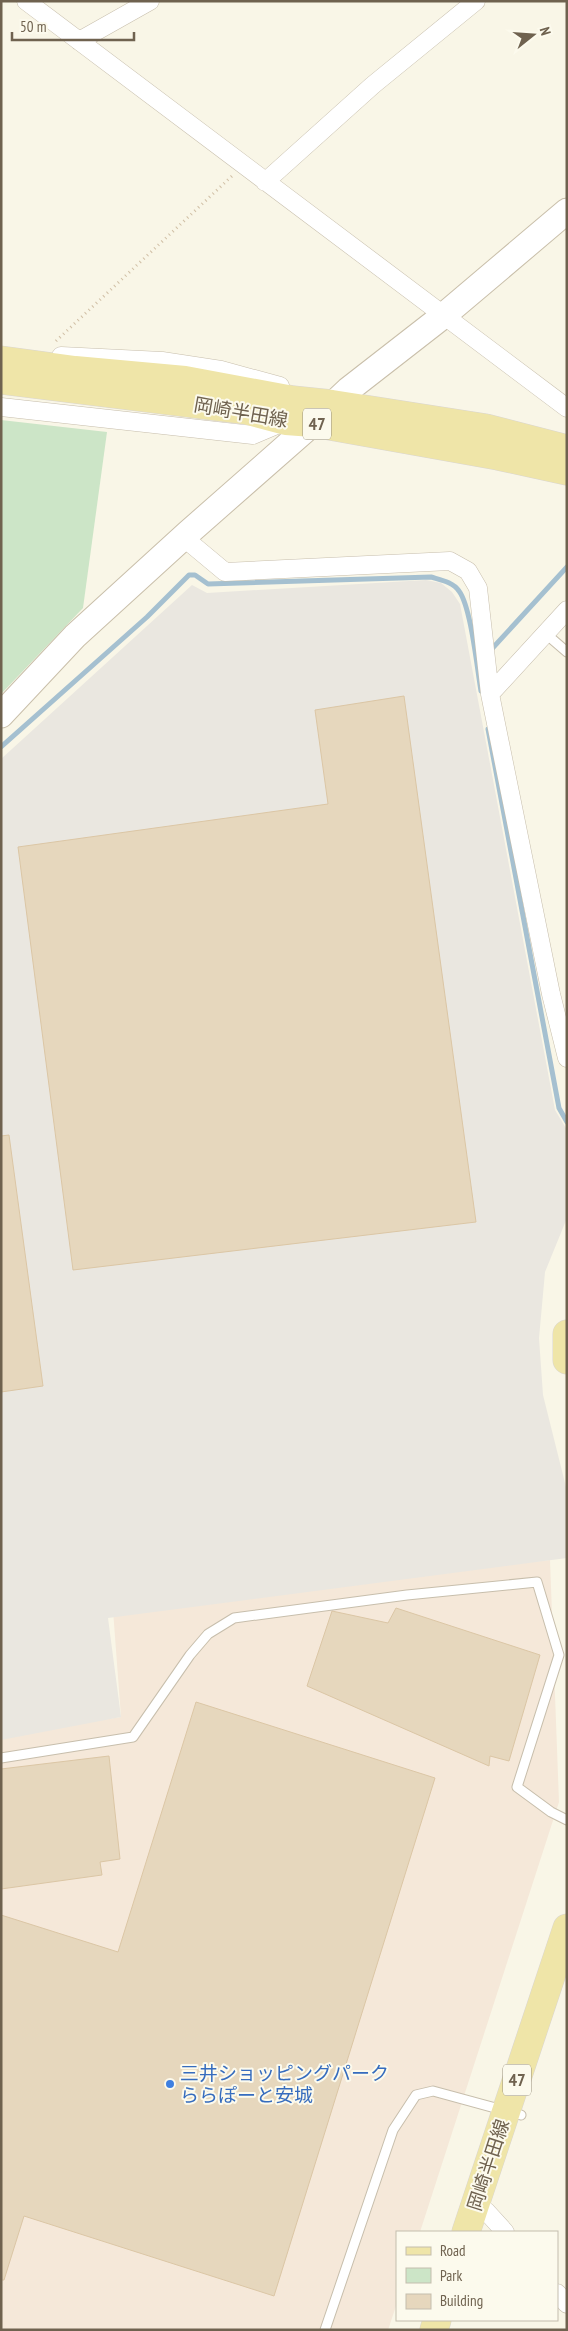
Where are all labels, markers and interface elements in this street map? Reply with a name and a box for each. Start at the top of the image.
scale bar [12,10,135,42]
north arrow [508,10,558,60]
text: 50 m [20,17,46,36]
text: N [536,25,555,37]
street label: 岡崎半田線 [192,392,290,432]
road number: 47 [303,408,331,439]
place label: 三井ショッピングパーク ららぽーと安城 [180,2061,389,2107]
road number: 47 [503,2064,531,2096]
marker: 三井ショッピングパーク ららぽーと安城 [164,2078,176,2090]
street label: 岡崎半田線 [462,2116,514,2214]
legend [396,2231,558,2321]
text: Road [440,2241,466,2260]
text: Park [440,2266,462,2285]
text: Building [440,2291,483,2310]

